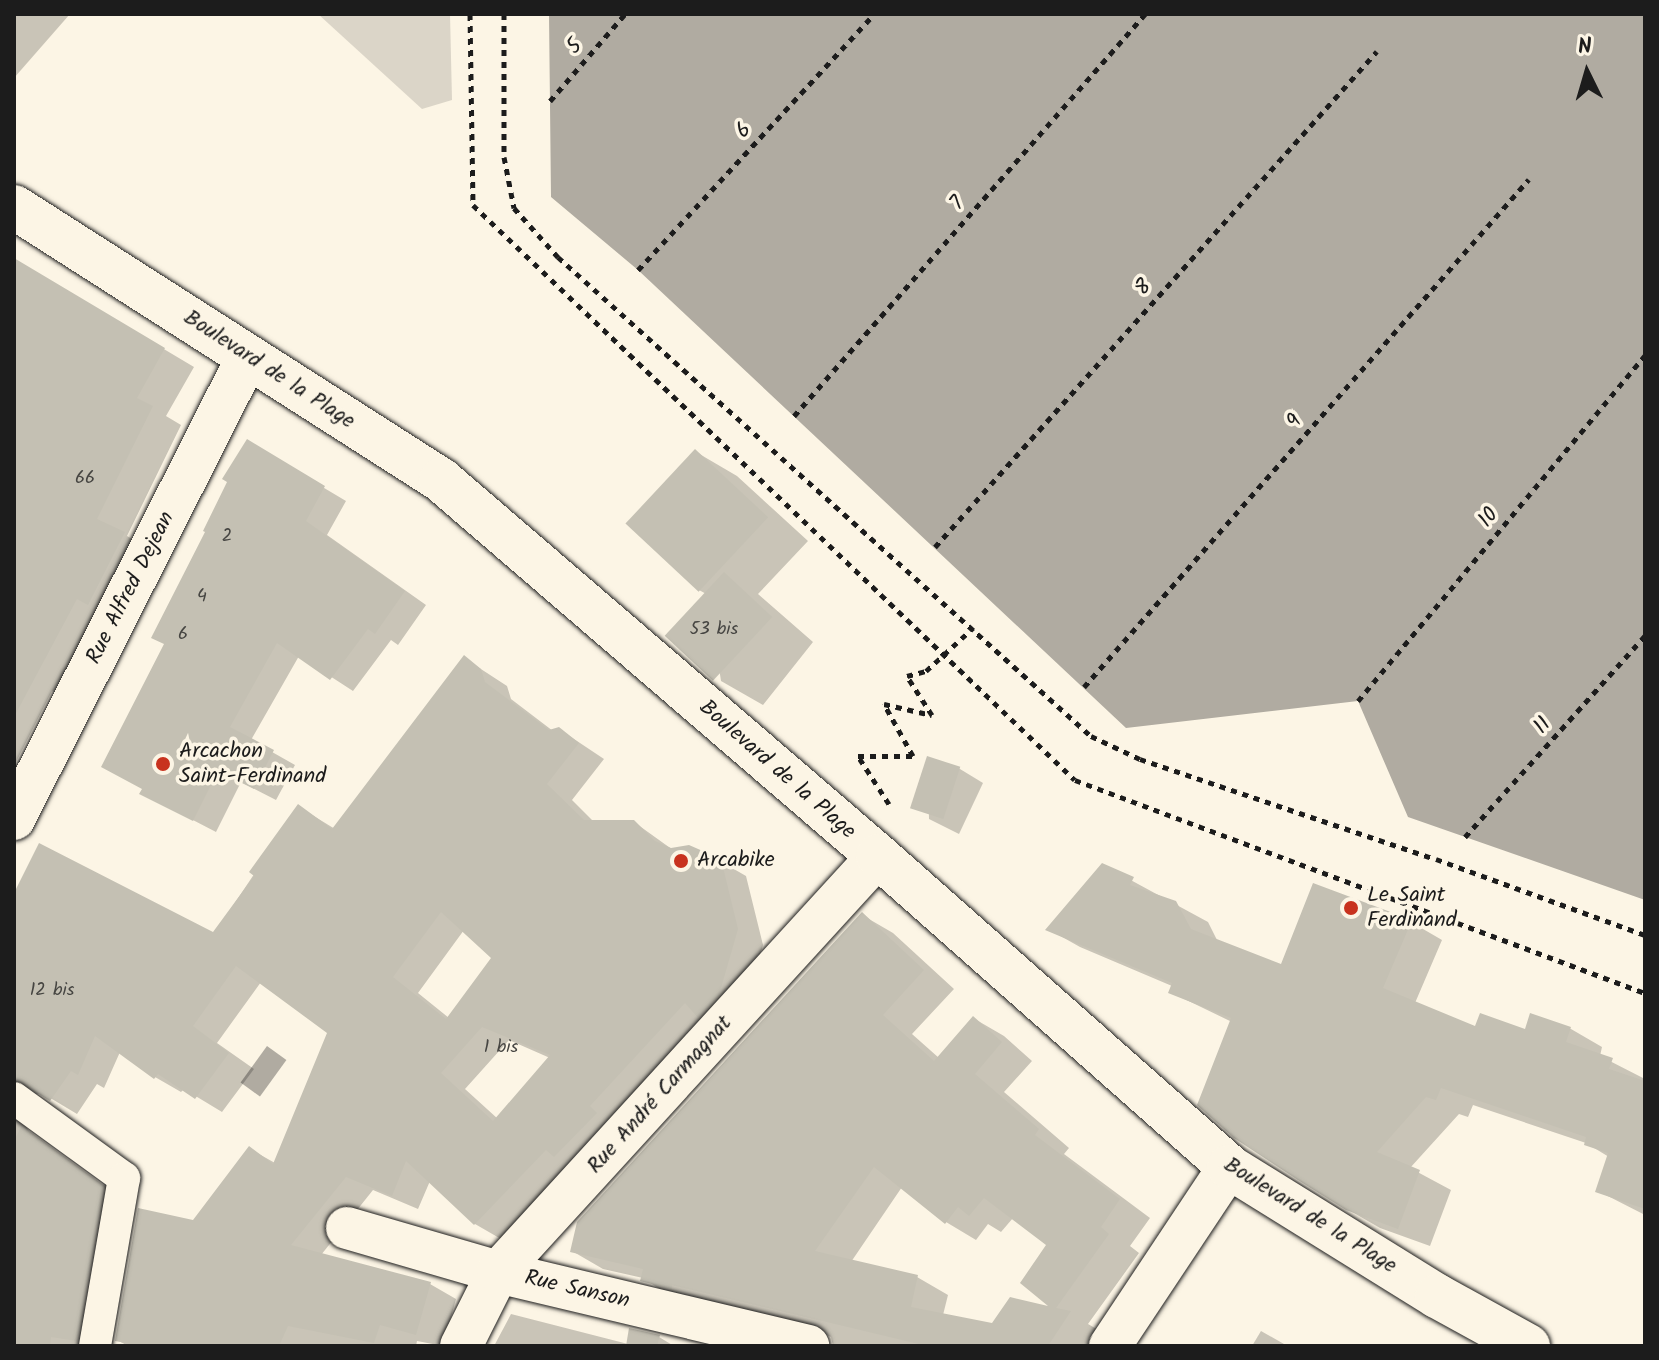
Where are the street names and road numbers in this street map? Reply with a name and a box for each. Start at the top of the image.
street label: 5 [561,34,589,60]
street label: 6 [730,118,758,144]
street label: 7 [945,192,971,216]
street label: 8 [1130,274,1158,302]
street label: Boulevard de la Plage [178,305,360,435]
street label: 9 [1282,409,1308,435]
street label: 10 [1473,503,1505,533]
street label: Rue Alfred Dejean [81,507,181,669]
street label: Boulevard de la Plage [693,695,861,845]
street label: 11 [1529,712,1557,740]
street label: Rue André Carmagnat [582,1011,738,1179]
street label: Boulevard de la Plage [1219,1152,1401,1280]
street label: Rue Sanson [522,1265,632,1315]

